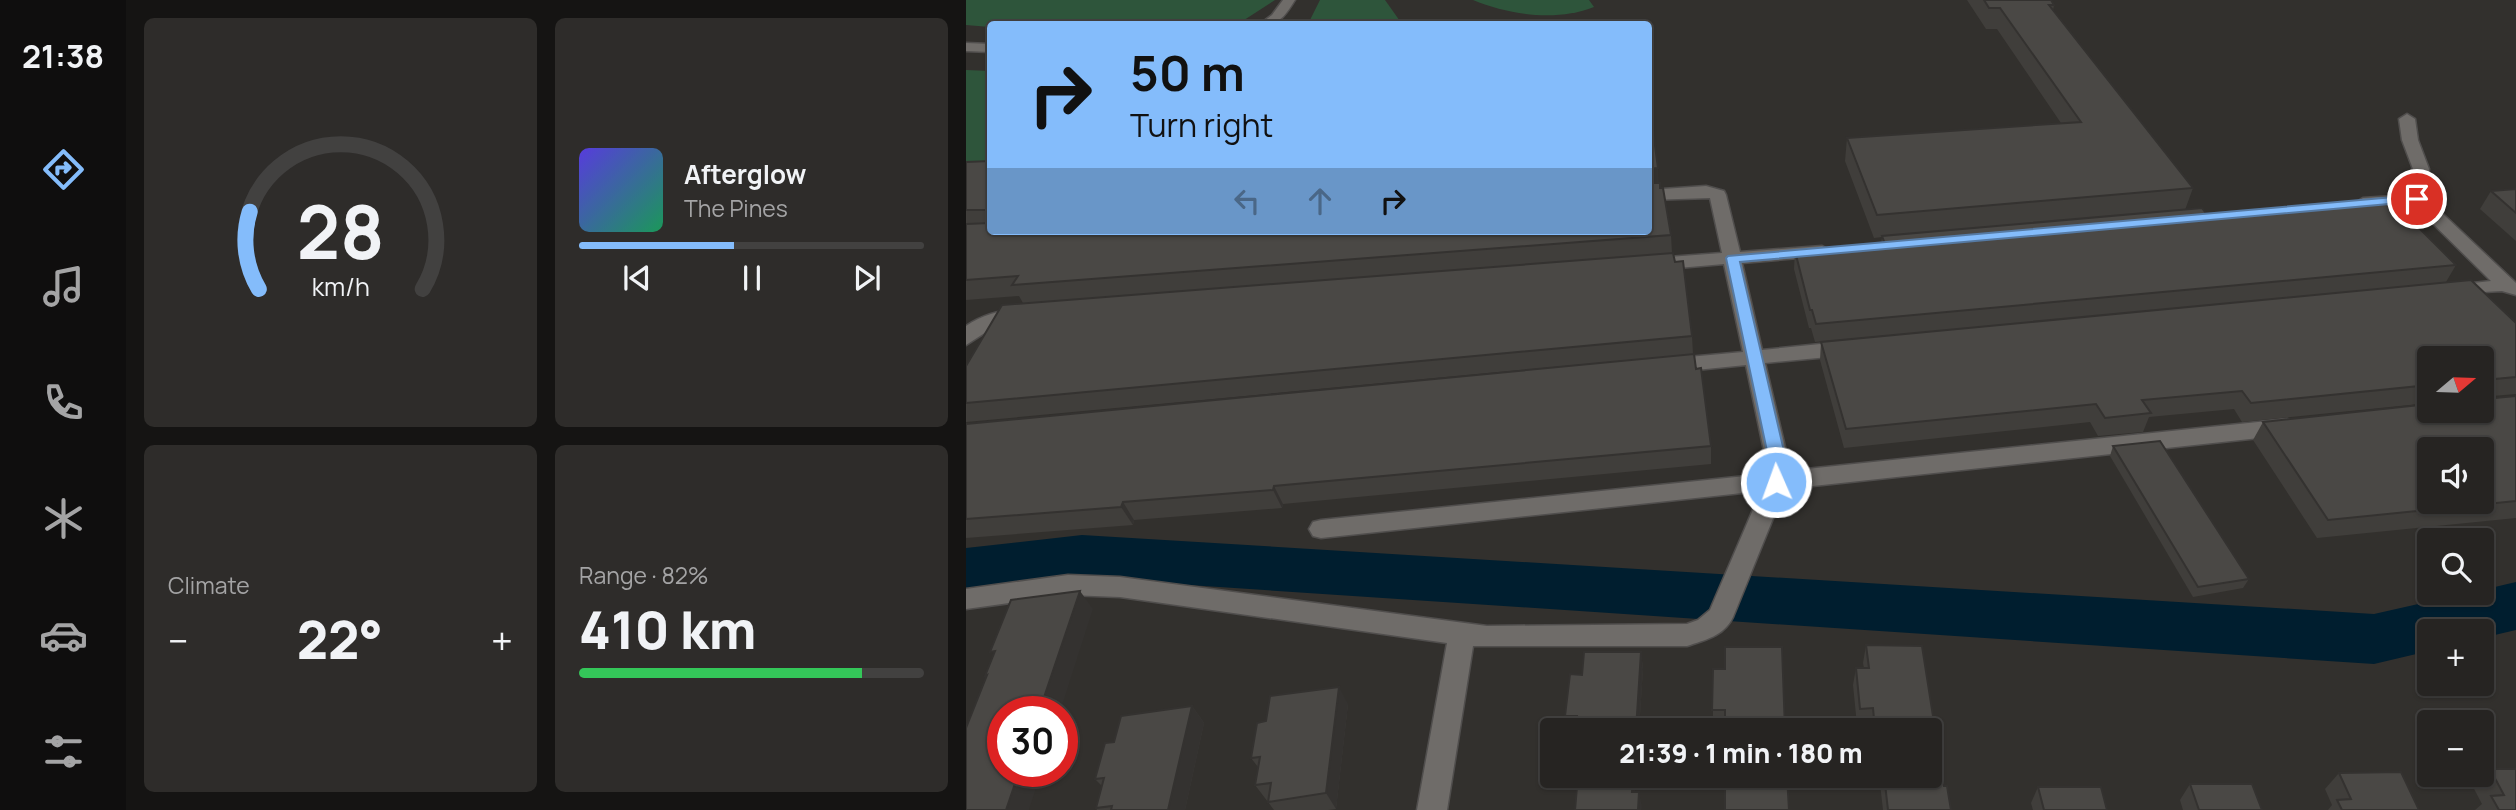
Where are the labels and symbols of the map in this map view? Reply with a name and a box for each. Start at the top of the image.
pin [2387,169,2447,229]
north arrow [2417,346,2494,424]
position arrow [1739,445,1813,519]
speed limit sign: 30 [987,696,1078,787]

